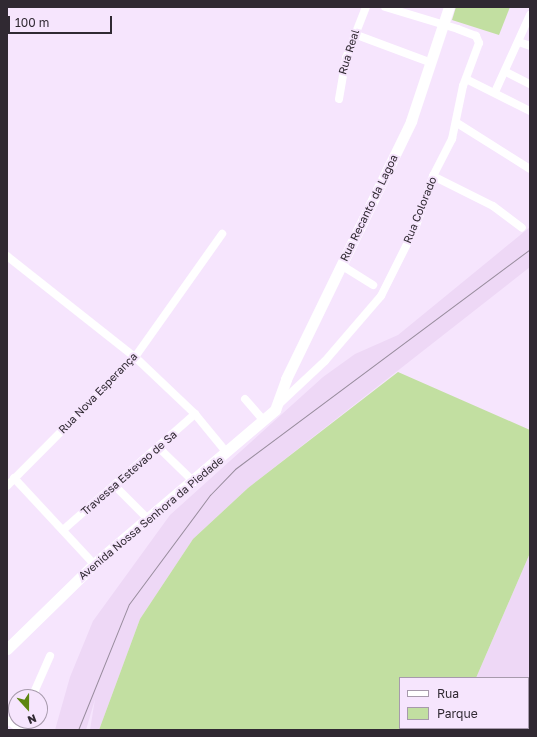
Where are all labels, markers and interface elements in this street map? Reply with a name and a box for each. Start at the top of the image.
scale bar [10,8,114,34]
text: 100 m [15,15,49,30]
street label: Rua Real [336,28,362,76]
street label: Rua Recanto da Lagoa [337,152,401,264]
street label: Rua Colorado [401,175,439,245]
street label: Rua Nova Esperança [56,350,140,436]
street label: Travessa Estevao de Sa [78,428,180,518]
street label: Avenida Nossa Senhora da Piedade [76,453,226,583]
legend [399,677,529,729]
text: Rua [437,686,459,701]
north arrow [8,689,48,729]
text: Parque [437,706,478,721]
text: N [26,712,38,727]

